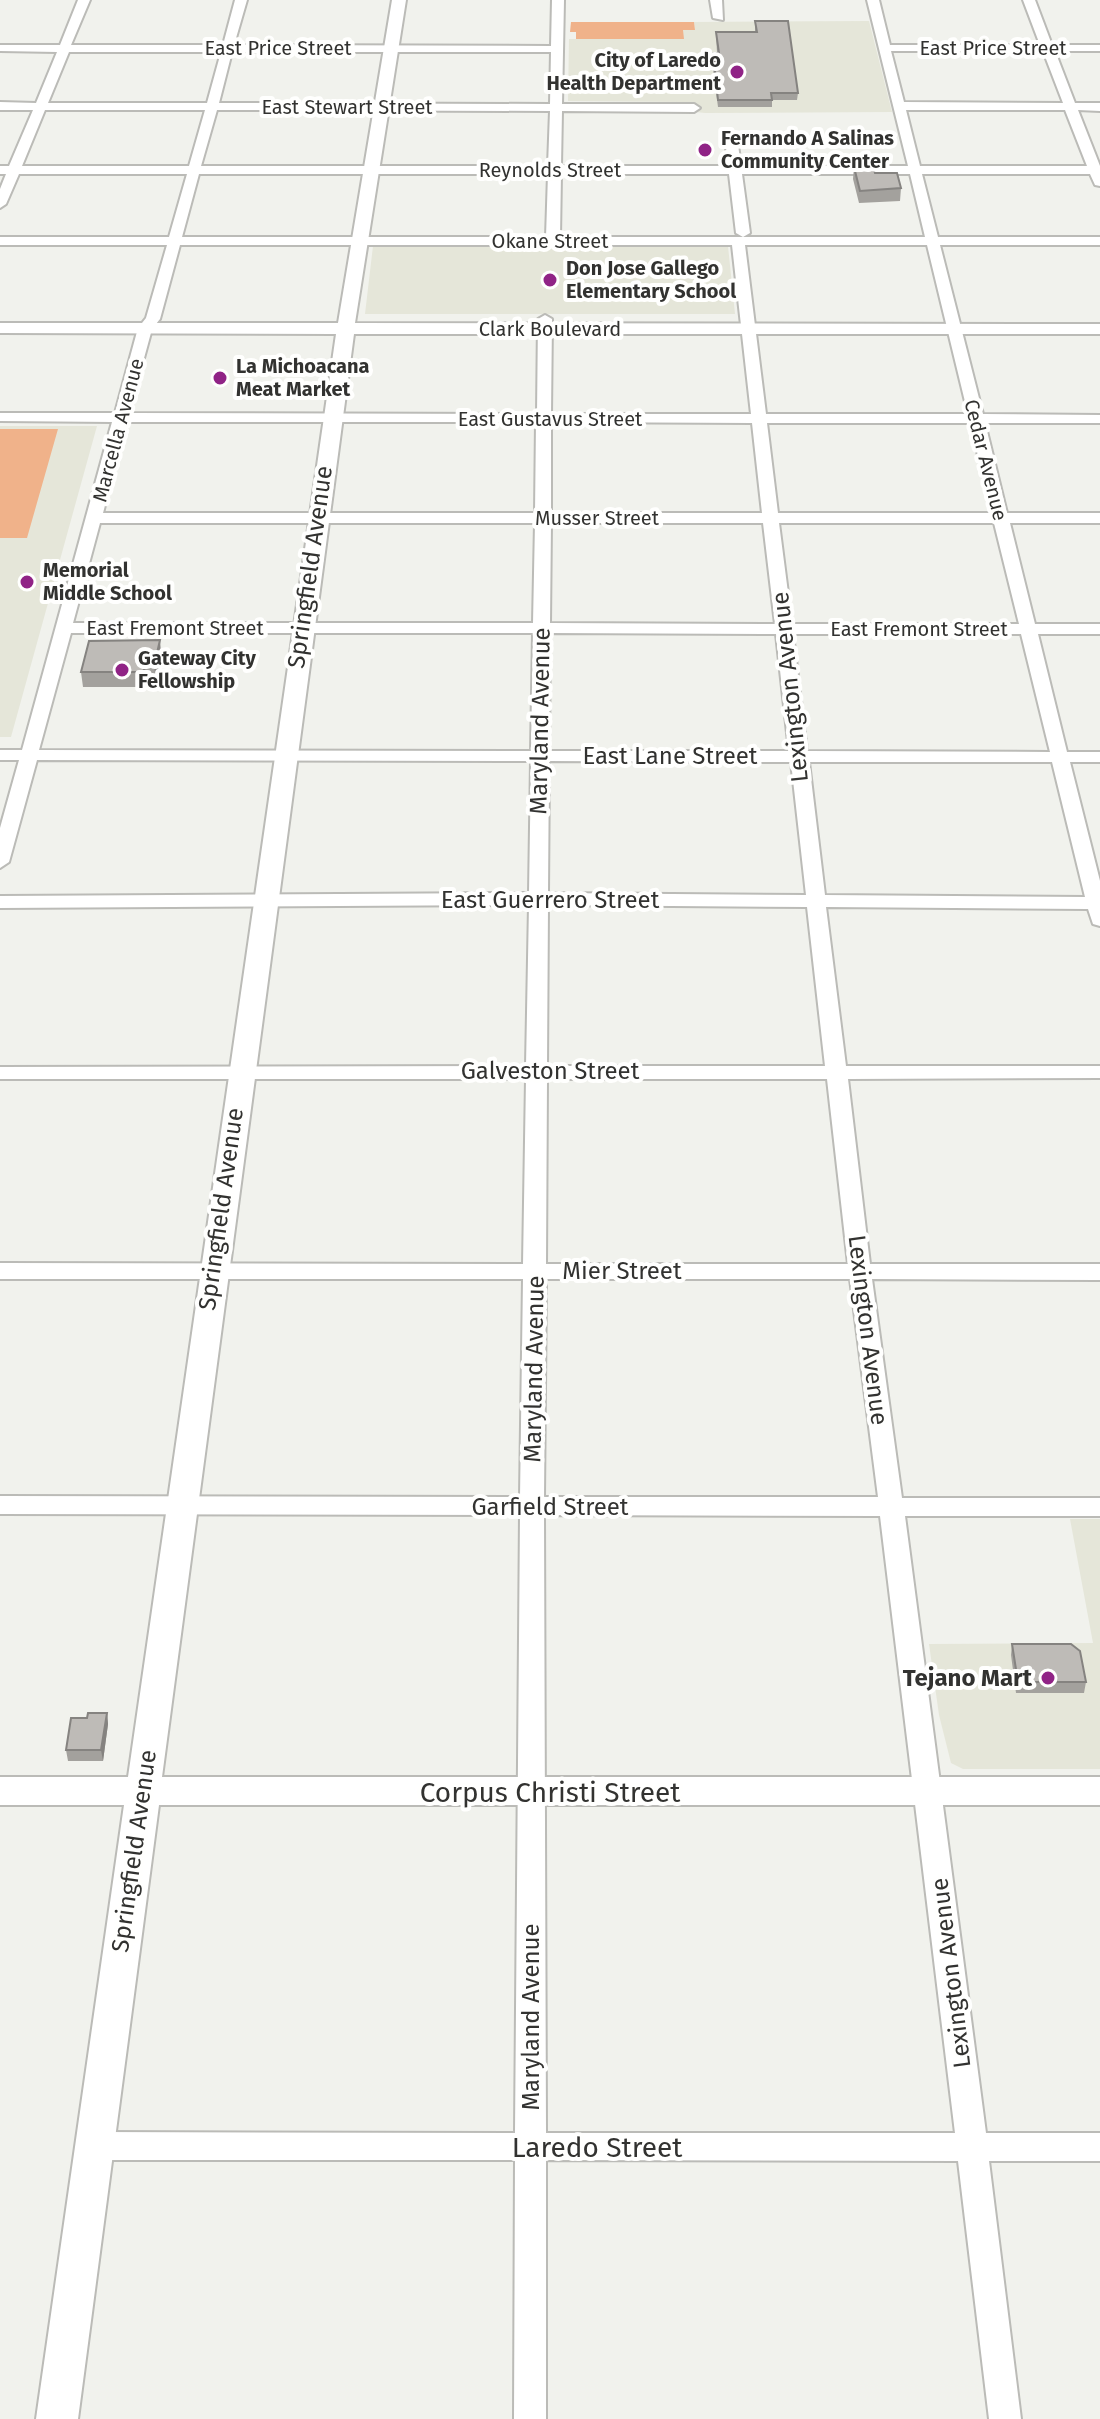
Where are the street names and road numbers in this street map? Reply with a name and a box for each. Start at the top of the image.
street label: East Price Street [204,36,352,60]
street label: East Price Street [919,36,1067,60]
street label: East Stewart Street [261,95,433,119]
street label: Reynolds Street [479,158,622,182]
street label: Okane Street [492,229,609,253]
street label: Clark Boulevard [479,317,621,341]
street label: Marcella Avenue [87,356,149,504]
street label: Cedar Avenue [959,397,1013,523]
street label: East Gustavus Street [458,407,643,431]
street label: Springfield Avenue [282,464,338,670]
street label: Musser Street [535,506,660,530]
street label: Lexington Avenue [766,590,814,784]
street label: East Fremont Street [86,616,265,640]
street label: East Fremont Street [830,617,1009,641]
street label: Maryland Avenue [524,627,556,815]
street label: East Lane Street [583,742,758,770]
street label: East Guerrero Street [441,886,660,914]
street label: Galveston Street [461,1057,640,1085]
street label: Springfield Avenue [193,1106,249,1312]
street label: Lexington Avenue [842,1233,894,1427]
street label: Mier Street [562,1257,682,1285]
street label: Maryland Avenue [518,1275,550,1463]
street label: Garfield Street [471,1493,629,1521]
street label: Springfield Avenue [106,1748,162,1954]
street label: Corpus Christi Street [420,1776,681,1809]
street label: Lexington Avenue [925,1876,977,2070]
street label: Maryland Avenue [517,1923,545,2111]
street label: Laredo Street [512,2131,683,2164]

